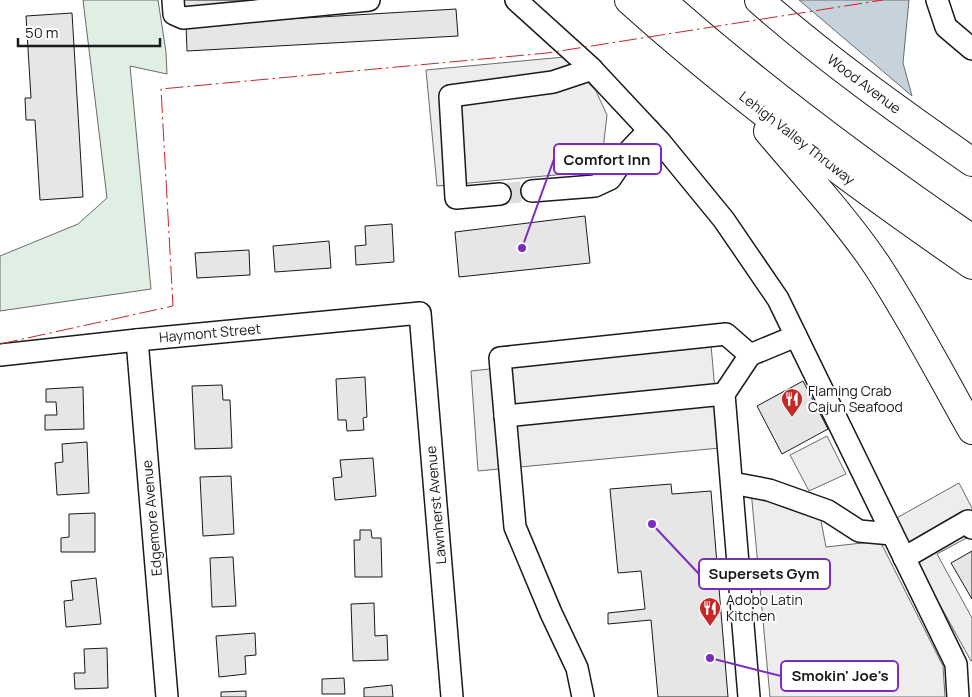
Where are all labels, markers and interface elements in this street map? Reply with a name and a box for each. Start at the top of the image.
scale bar [18,15,160,47]
text: 50 m [25,22,59,43]
street label: Wood Avenue [824,50,905,118]
street label: Lehigh Valley Thruway [736,86,860,189]
callout: Comfort Inn [554,144,661,174]
text: Comfort Inn [564,149,650,170]
street label: Haymont Street [158,319,262,346]
place label: Flaming Crab Cajun Seafood [808,381,903,416]
restaurant icon: Flaming Crab Cajun Seafood [780,387,804,418]
street label: Lawnherst Avenue [421,445,450,565]
street label: Edgemore Avenue [137,459,166,577]
callout: Supersets Gym [699,559,830,589]
text: Supersets Gym [709,563,819,584]
place label: Adobo Latin Kitchen [726,590,803,625]
restaurant icon: Adobo Latin Kitchen [698,596,722,627]
callout: Smokin' Joe's [781,661,898,691]
text: Smokin' Joe's [791,665,889,686]

